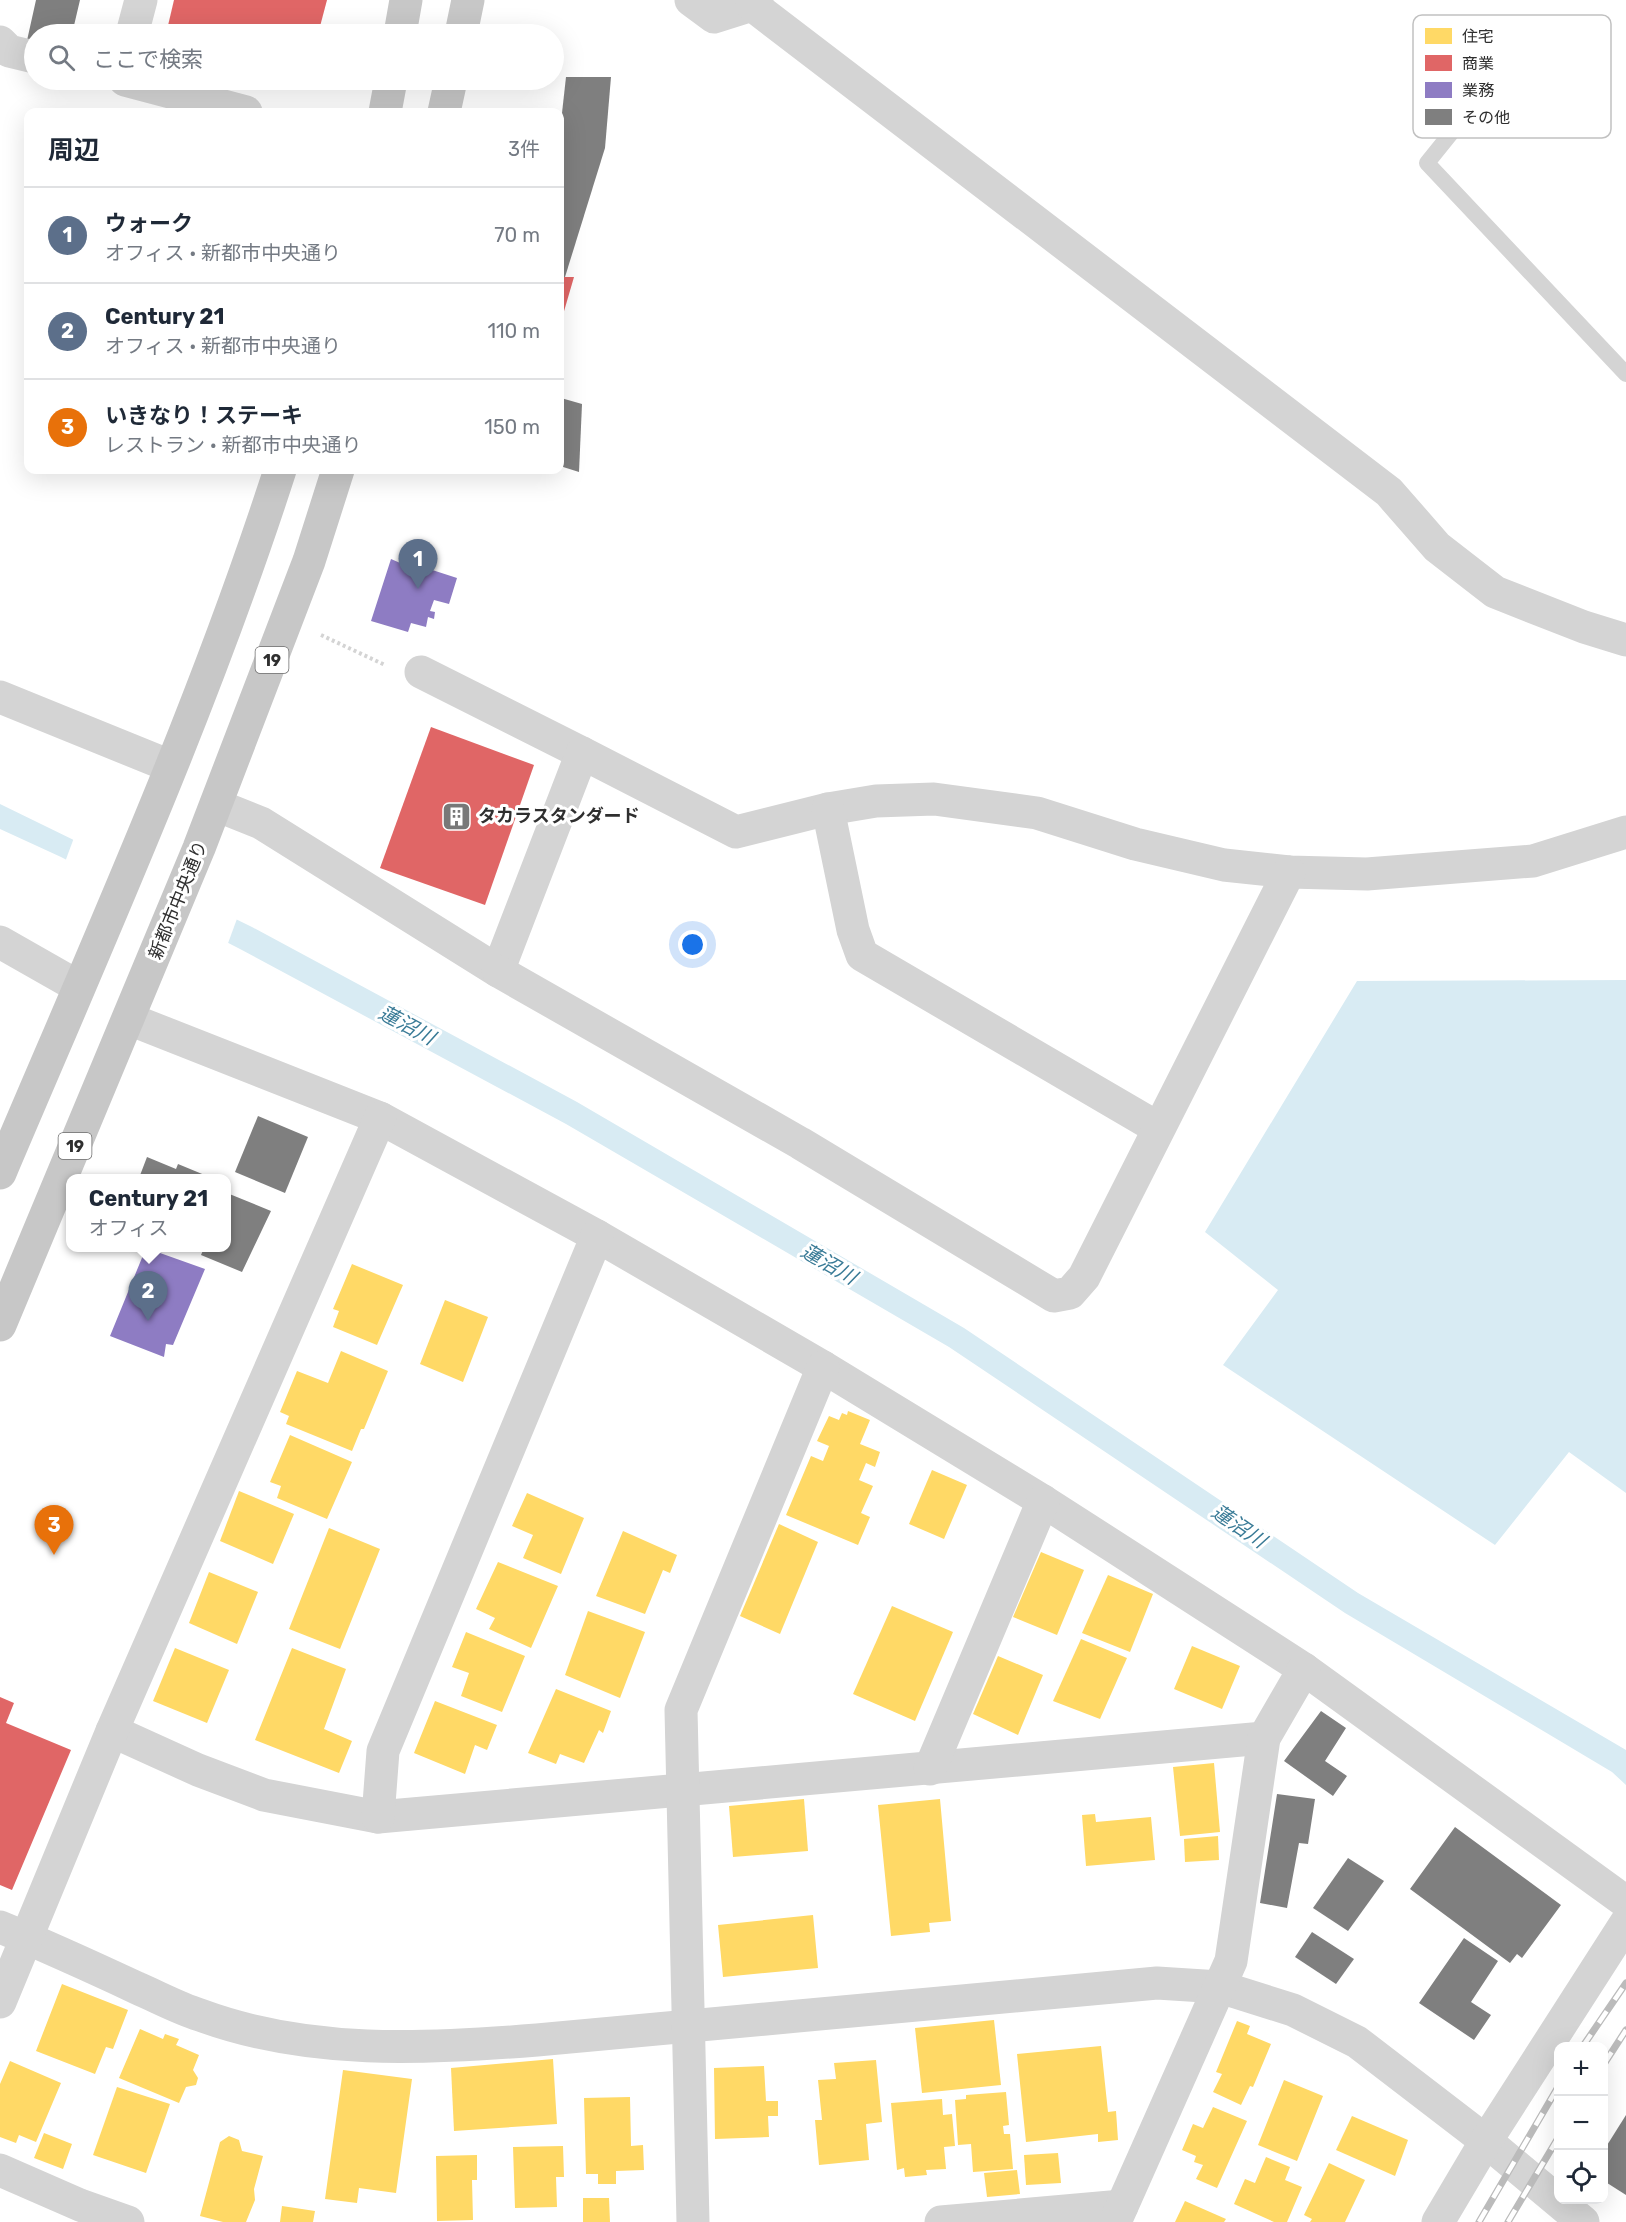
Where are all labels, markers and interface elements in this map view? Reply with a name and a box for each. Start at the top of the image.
legend [1413,15,1611,138]
search box [24,24,564,90]
text: 住宅 [1462,27,1494,46]
icon: search [45,41,78,74]
text: ここで検索 [93,46,203,73]
text: 商業 [1462,54,1494,73]
text: 業務 [1462,81,1494,100]
text: その他 [1462,108,1510,127]
text: 周辺 [48,135,100,166]
text: 3件 [508,137,540,161]
text: ウォーク [105,210,193,237]
text: 1 [63,223,72,247]
text: 70 m [494,223,540,247]
text: オフィス · 新都市中央通り [105,241,341,265]
text: Century 21 [105,303,224,330]
text: 2 [61,319,74,343]
text: 110 m [488,319,540,343]
text: オフィス · 新都市中央通り [105,334,341,358]
text: いきなり！ステーキ [105,402,303,429]
text: 3 [61,415,74,439]
text: 150 m [484,415,540,439]
text: レストラン · 新都市中央通り [105,433,361,457]
pin: 1 [398,540,438,589]
road number: 19 [256,647,288,673]
building icon: タカラスタンダード [441,800,473,832]
place label: タカラスタンダード [478,805,640,827]
street label: 新都市中央通り [144,837,212,963]
your location [678,930,707,959]
water label: 蓮沼川 [375,1000,441,1051]
road number: 19 [58,1133,92,1159]
popup [66,1174,231,1252]
text: Century 21 [89,1185,208,1212]
text: オフィス [89,1216,168,1240]
water label: 蓮沼川 [797,1239,863,1290]
pin: 2 [128,1272,168,1321]
water label: 蓮沼川 [1207,1499,1272,1554]
pin: 3 [34,1506,74,1555]
map controls [1554,2042,1608,2204]
button: + [1554,2042,1608,2096]
button: − [1554,2096,1608,2150]
button: locate [1554,2150,1608,2204]

